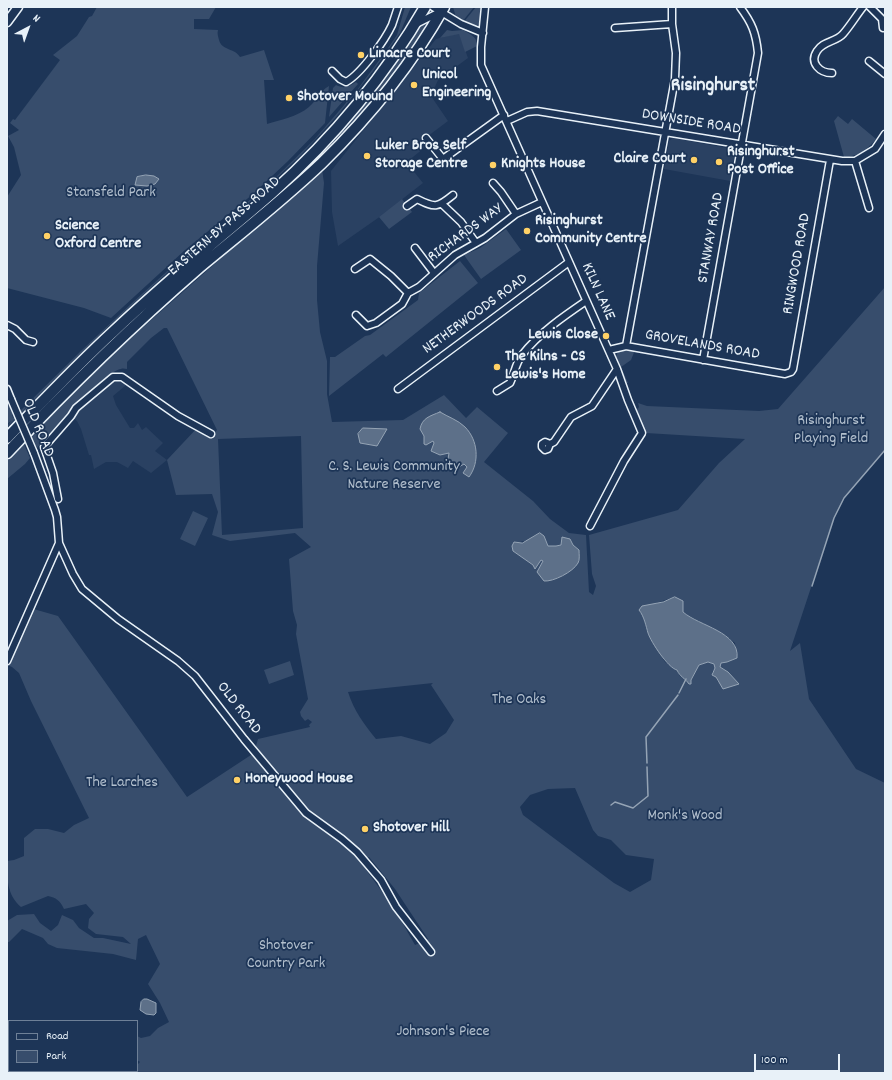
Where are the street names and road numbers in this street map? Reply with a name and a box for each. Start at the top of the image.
street label: DOWNSIDE ROAD [640,106,742,140]
street label: EASTERN BY-PASS ROAD [165,173,285,281]
street label: STANWAY ROAD [695,191,729,285]
street label: RICHARDS WAY [425,200,507,268]
street label: RINGWOOD ROAD [780,212,816,316]
street label: KILN LANE [576,260,618,324]
street label: NETHERWOODS ROAD [420,270,532,360]
street label: GROVELANDS ROAD [643,326,761,366]
street label: OLD ROAD [17,396,57,460]
street label: OLD ROAD [211,679,265,739]

